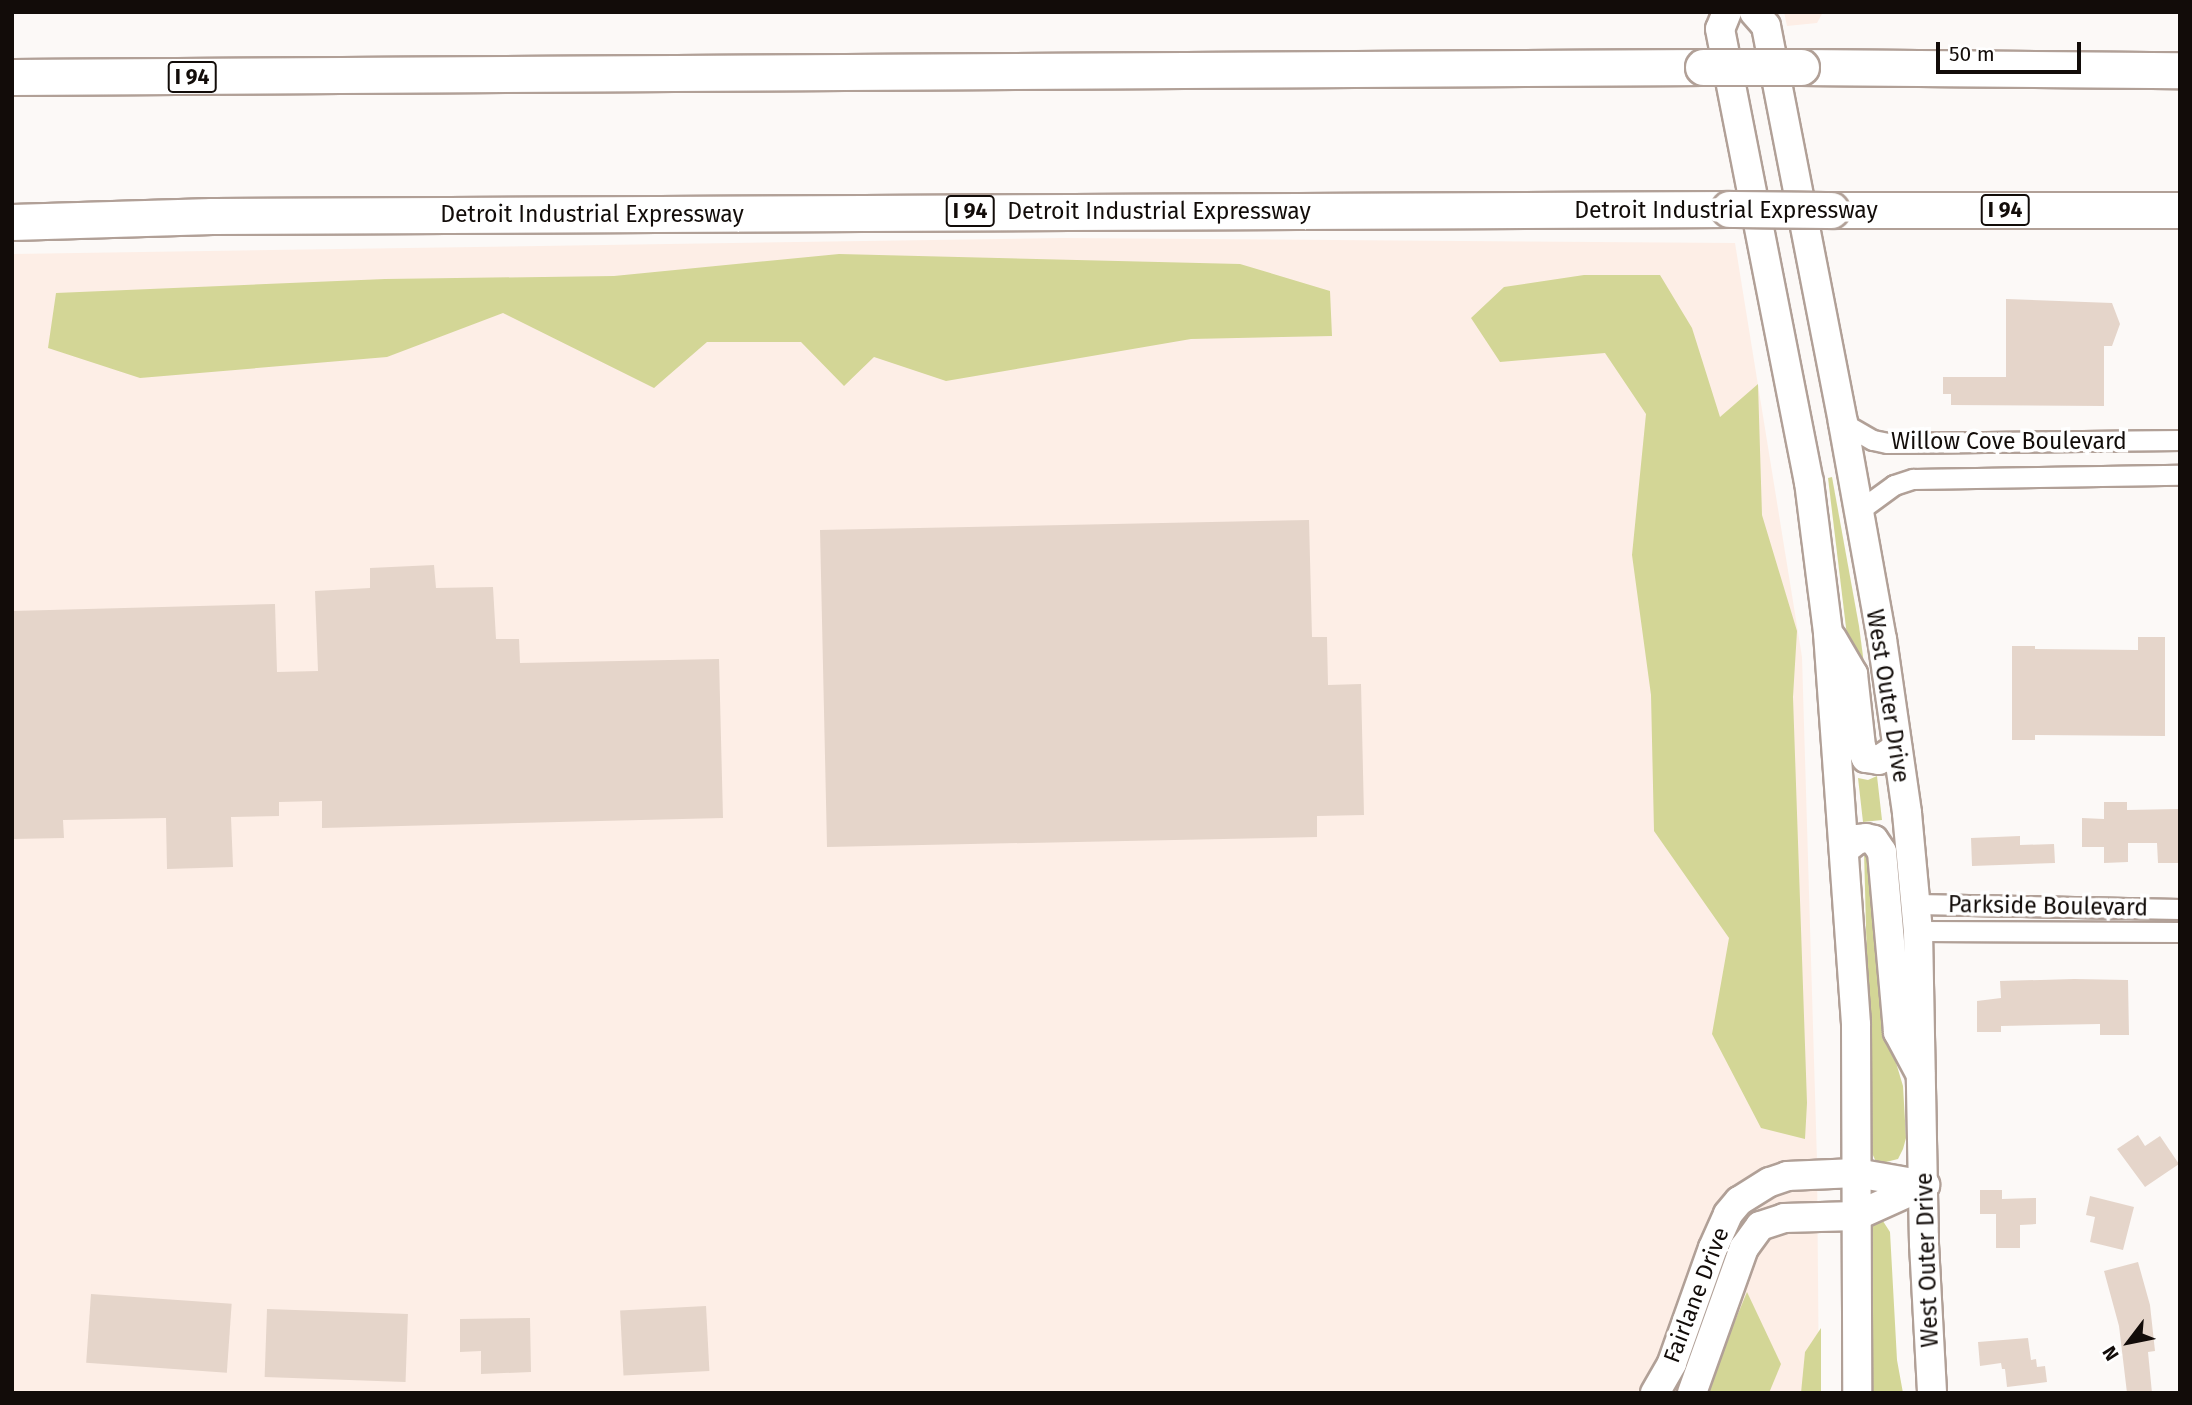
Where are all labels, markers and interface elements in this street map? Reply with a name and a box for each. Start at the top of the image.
scale bar [1940,28,2085,72]
text: 50 m [1949,41,1995,67]
road number: I 94 [168,60,216,94]
road number: I 94 [1980,192,2030,228]
road number: I 94 [946,194,995,228]
street label: Detroit Industrial Expressway [1574,196,1878,224]
street label: Detroit Industrial Expressway [1007,197,1311,225]
street label: Detroit Industrial Expressway [440,200,744,228]
street label: Willow Cove Boulevard [1891,427,2127,455]
street label: West Outer Drive [1861,607,1915,785]
street label: Parkside Boulevard [1948,890,2148,922]
street label: West Outer Drive [1910,1172,1944,1348]
street label: Fairlane Drive [1657,1223,1735,1367]
north arrow [2094,1307,2164,1377]
text: N [2098,1342,2124,1365]

